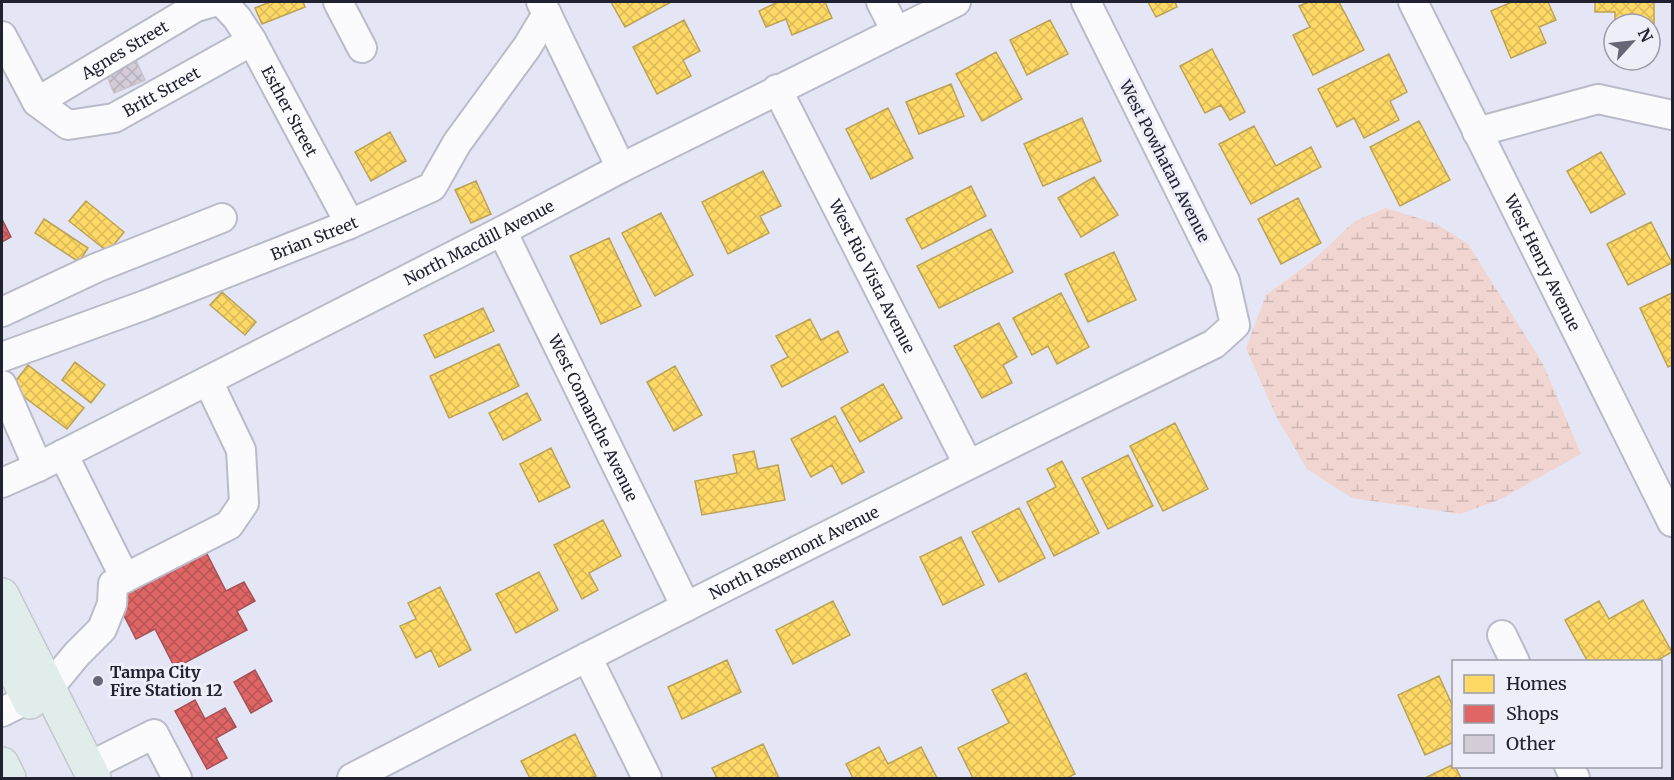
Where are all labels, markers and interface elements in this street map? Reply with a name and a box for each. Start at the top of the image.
north arrow [1602,12,1662,72]
street label: Agnes Street [77,16,172,84]
text: N [1634,25,1657,46]
street label: Britt Street [119,62,204,121]
street label: Esther Street [257,62,322,161]
street label: West Powhatan Avenue [1115,76,1214,245]
street label: West Henry Avenue [1500,190,1585,334]
street label: North Macdill Avenue [400,195,557,289]
street label: West Rio Vista Avenue [824,195,920,356]
street label: Brian Street [268,212,361,264]
street label: West Comanche Avenue [544,330,643,504]
street label: North Rosemont Avenue [705,501,882,604]
legend [1452,660,1662,768]
place label: Tampa City Fire Station 12 [110,662,222,700]
text: Homes [1506,672,1567,695]
marker: Tampa City Fire Station 12 [91,674,105,688]
text: Shops [1506,702,1559,725]
text: Other [1506,732,1556,755]

